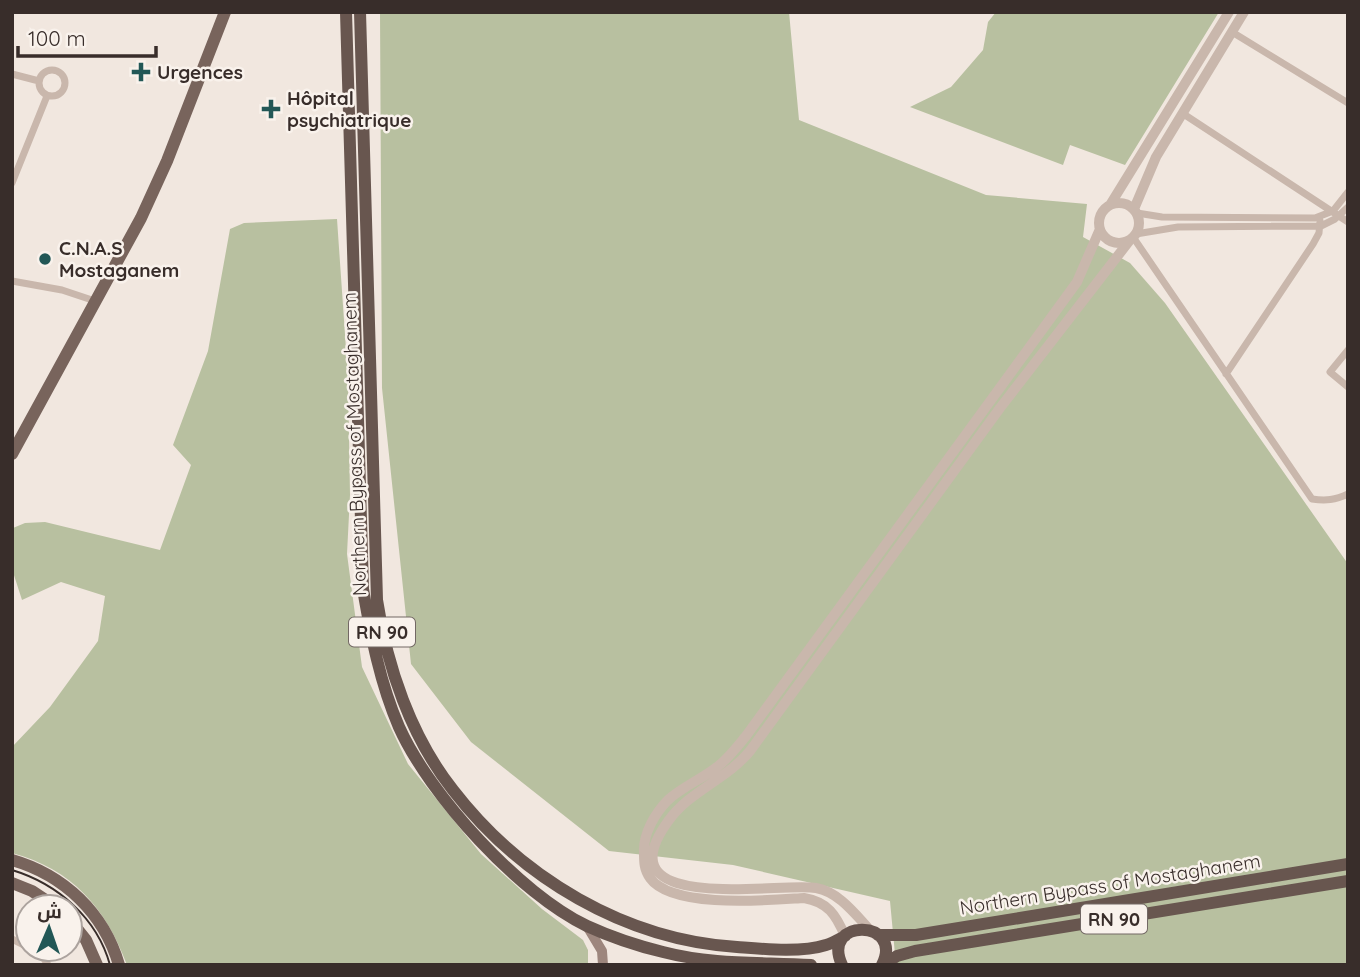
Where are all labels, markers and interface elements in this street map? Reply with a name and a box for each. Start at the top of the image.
scale bar [18,14,156,58]
text: 100 m [28,25,86,51]
place label: Urgences [157,60,243,84]
marker: Urgences [131,62,151,82]
place label: Hôpital psychiatrique [287,86,411,132]
marker: Hôpital psychiatrique [261,99,281,119]
place label: C.N.A.S Mostaganem [59,236,179,282]
marker: C.N.A.S Mostaganem [37,251,53,267]
street label: Northern Bypass of Mostaghanem [337,292,371,596]
road number: RN 90 [349,618,415,646]
street label: Northern Bypass of Mostaghanem [958,848,1262,920]
north arrow [14,893,84,963]
text: ش [37,899,62,923]
road number: RN 90 [1081,904,1147,934]

